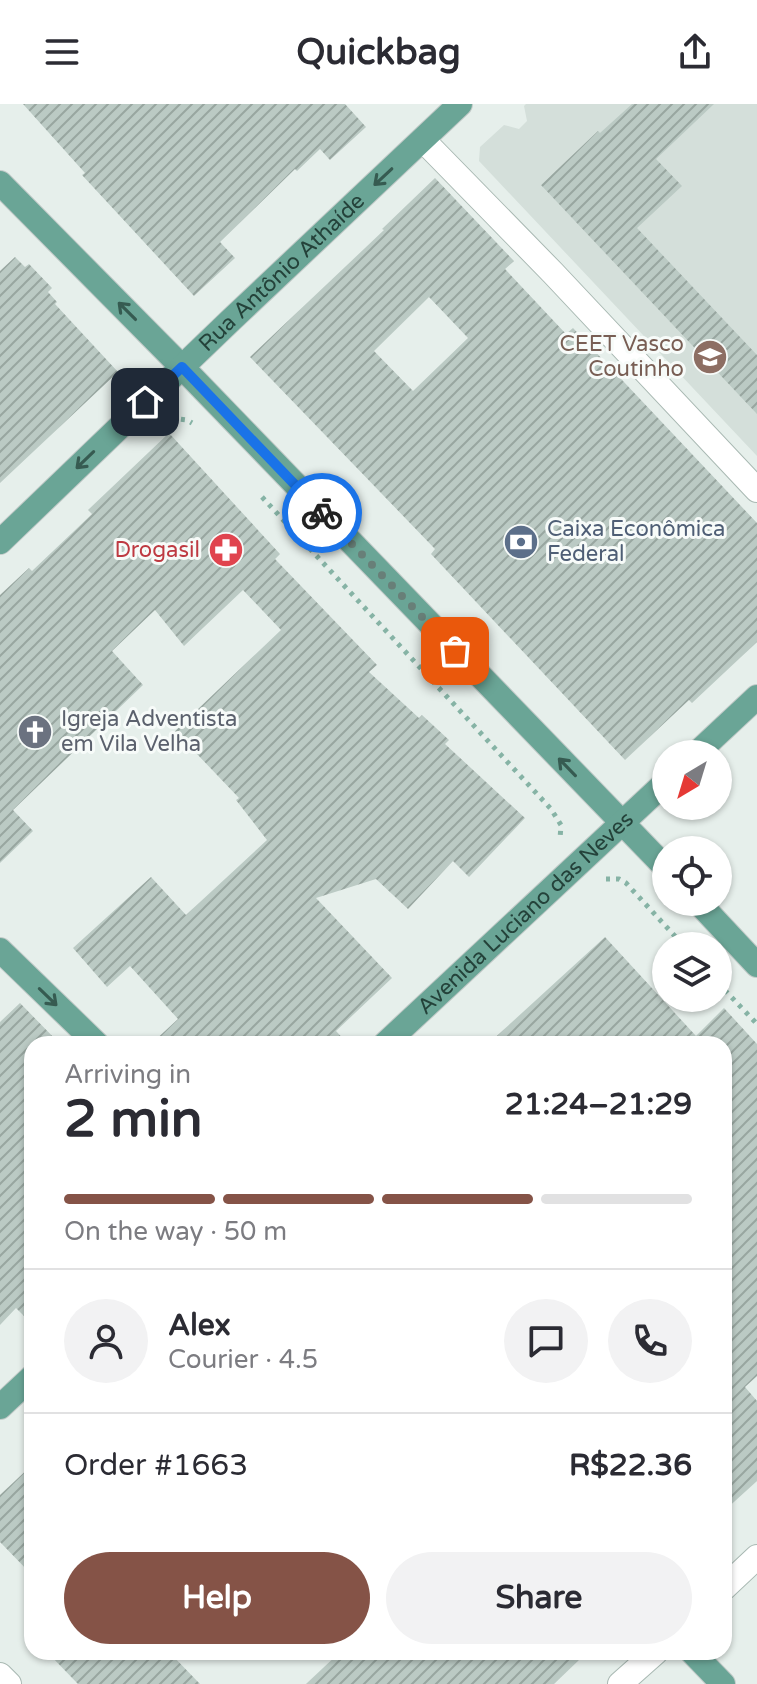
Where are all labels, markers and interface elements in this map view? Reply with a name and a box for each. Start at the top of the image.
icon: menu [40,30,84,74]
icon: share [673,30,717,74]
text: Quickbag [296,31,461,74]
one-way arrow [374,167,394,185]
street label: Rua Antônio Athaíde [194,188,370,357]
one-way arrow [118,301,137,321]
place label: CEET Vasco Coutinho [560,331,684,382]
school or university icon: CEET Vasco Coutinho [691,338,729,376]
pin [111,368,179,436]
icon: home [123,380,167,424]
one-way arrow [75,450,95,469]
courier [282,473,362,553]
icon: bike [300,491,344,535]
place label: Caixa Econômica Federal [547,516,725,567]
bank icon: Caixa Econômica Federal [502,523,540,561]
pharmacy icon: Drogasil [207,531,245,569]
place label: Drogasil [114,537,200,563]
pin [421,617,489,685]
icon: bag [433,629,477,673]
place label: Igreja Adventista em Vila Velha [61,706,237,757]
church icon: Igreja Adventista em Vila Velha [16,713,54,751]
north arrow [652,740,732,820]
map controls [652,740,732,1012]
one-way arrow [557,757,576,777]
street label: Avenida Luciano das Neves [412,806,639,1020]
button: locate [652,836,732,916]
button: layers [652,932,732,1012]
one-way arrow [38,987,57,1006]
text: Arriving in [64,1059,191,1090]
text: 21:24–21:29 [505,1086,692,1123]
text: 2 min [64,1088,203,1151]
text: On the way · 50 m [64,1216,287,1247]
button: person [64,1299,148,1383]
button: chat [504,1299,588,1383]
button: phone [608,1299,692,1383]
text: Alex [168,1307,231,1344]
text: Courier · 4.5 [168,1344,318,1375]
text: Order #1663 [64,1447,248,1484]
text: R$22.36 [569,1447,692,1484]
button: Help [64,1552,370,1644]
button: Share [386,1552,692,1644]

